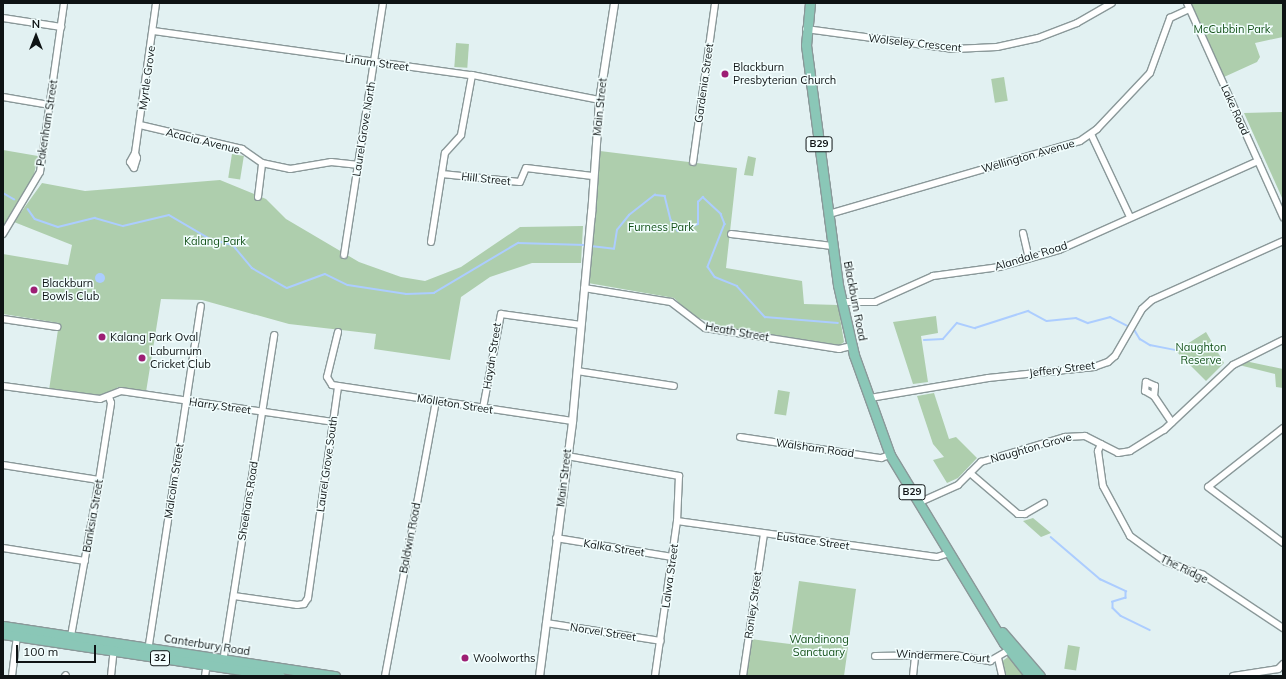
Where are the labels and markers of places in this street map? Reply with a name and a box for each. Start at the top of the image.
place label: Blackburn Presbyterian Church [733,61,836,87]
marker: Blackburn Presbyterian Church [720,69,730,79]
place label: Blackburn Bowls Club [42,277,99,303]
marker: Blackburn Bowls Club [29,285,39,295]
place label: Kalang Park Oval [110,330,198,344]
marker: Kalang Park Oval [97,332,107,342]
place label: Laburnum Cricket Club [150,345,211,371]
marker: Laburnum Cricket Club [137,353,147,363]
place label: Woolworths [473,651,536,665]
marker: Woolworths [460,653,470,663]

